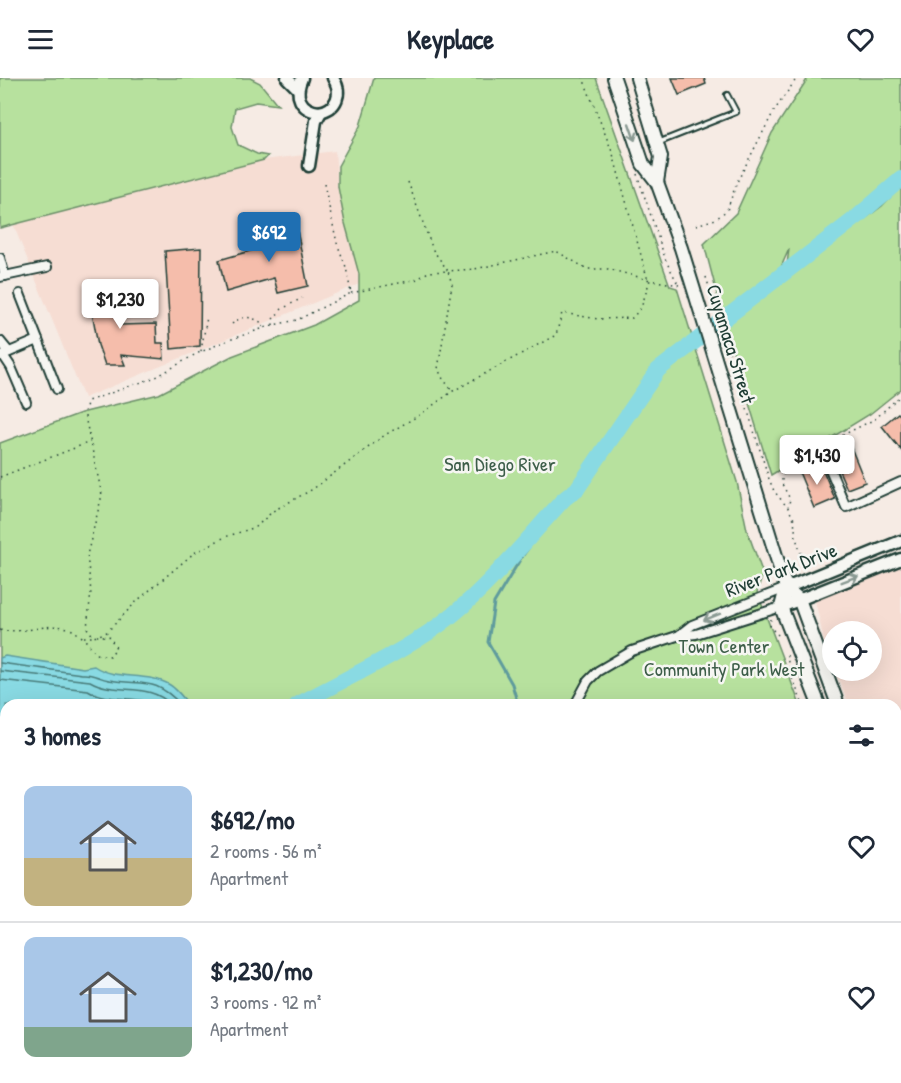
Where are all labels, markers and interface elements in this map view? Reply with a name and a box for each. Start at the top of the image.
text: Keyplace [407,21,494,57]
icon: menu [24,23,57,56]
icon: heart [844,23,877,56]
one-way arrow [627,122,638,141]
pin: $692 [233,212,305,263]
text: $692 [252,218,286,245]
pin: $1,230 [71,279,169,330]
street label: Cuyamaca Street [701,281,763,408]
text: $1,230 [96,285,144,312]
pin: $1,430 [768,435,866,486]
text: $1,430 [794,441,840,468]
park label: San Diego River [444,450,556,477]
street label: River Park Drive [721,536,841,603]
one-way arrow [840,573,859,584]
one-way arrow [703,612,721,623]
map controls [822,621,882,681]
button: locate [822,621,882,681]
park label: Town Center Community Park West [644,632,805,682]
text: 3 homes [24,718,101,753]
icon: filters [845,719,878,752]
text: $692/mo [210,802,294,837]
icon: home [72,810,144,882]
icon: heart [845,830,878,863]
text: 2 rooms · 56 m² [210,837,322,864]
text: Apartment [210,864,288,891]
text: $1,230/mo [210,953,313,988]
icon: home [72,961,144,1033]
icon: heart [845,981,878,1014]
text: 3 rooms · 92 m² [210,988,321,1015]
text: Apartment [210,1015,288,1042]

